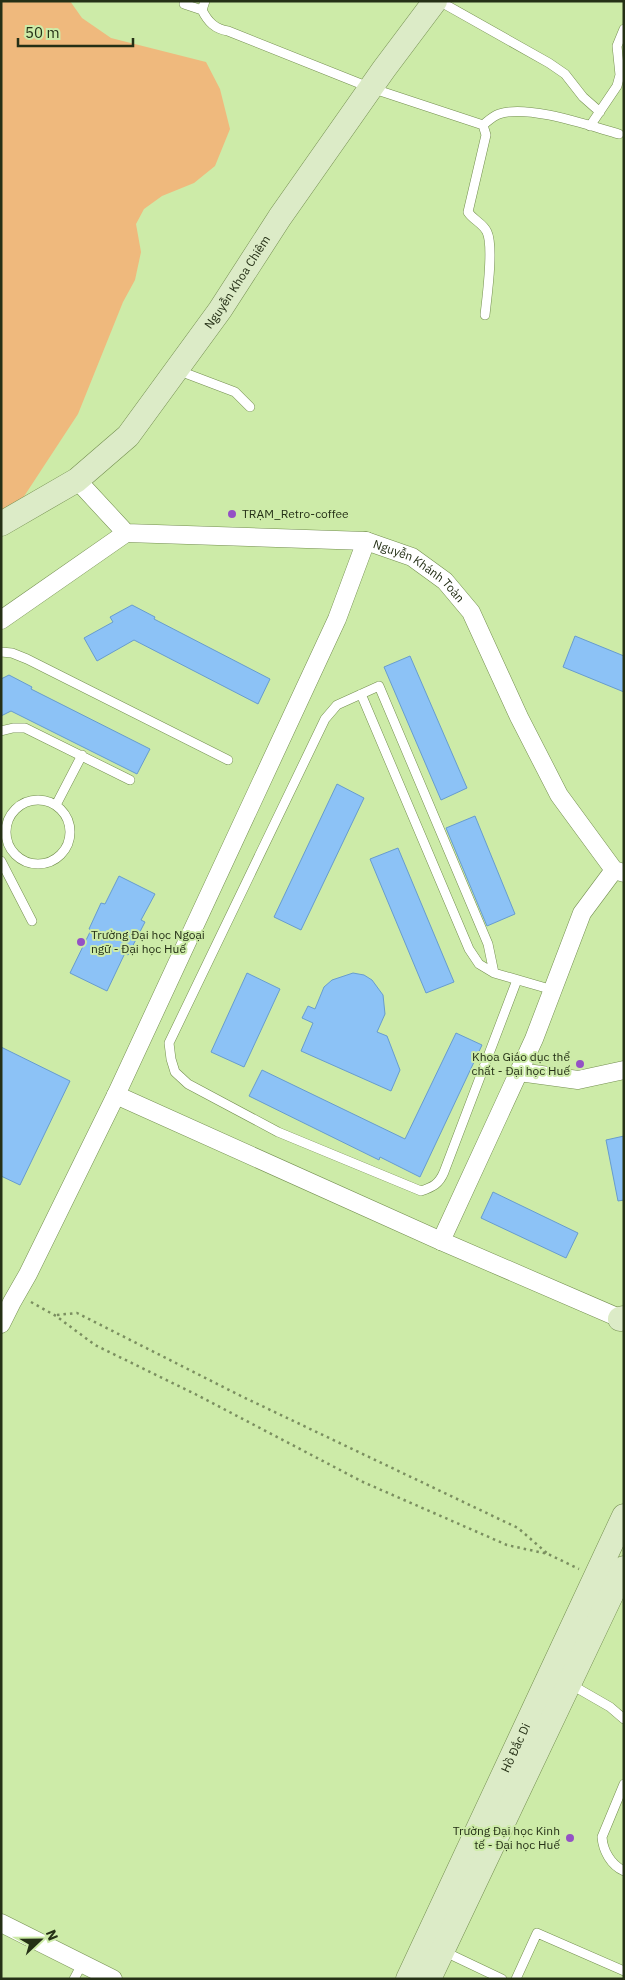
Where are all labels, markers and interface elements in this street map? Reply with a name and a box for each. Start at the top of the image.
scale bar [18,15,132,47]
text: 50 m [25,23,60,42]
street label: Nguyễn Khoa Chiêm [201,232,273,331]
place label: TRẠM_Retro-coffee [242,506,349,521]
marker: TRẠM_Retro-coffee [226,508,238,520]
street label: Nguyễn Khánh Toàn [371,536,468,605]
place label: Trường Đại học Ngoại ngữ - Đại học Huế [91,927,205,956]
marker: Trường Đại học Ngoại ngữ - Đại học Huế [75,936,87,948]
place label: Khoa Giáo dục thể chất - Đại học Huế [471,1049,570,1078]
marker: Khoa Giáo dục thể chất - Đại học Huế [574,1058,586,1070]
street label: Hồ Đắc Di [497,1721,533,1775]
place label: Trường Đại học Kinh tế - Đại học Huế [453,1823,560,1852]
marker: Trường Đại học Kinh tế - Đại học Huế [564,1832,576,1844]
north arrow [15,1915,65,1965]
text: N [42,1927,62,1943]

